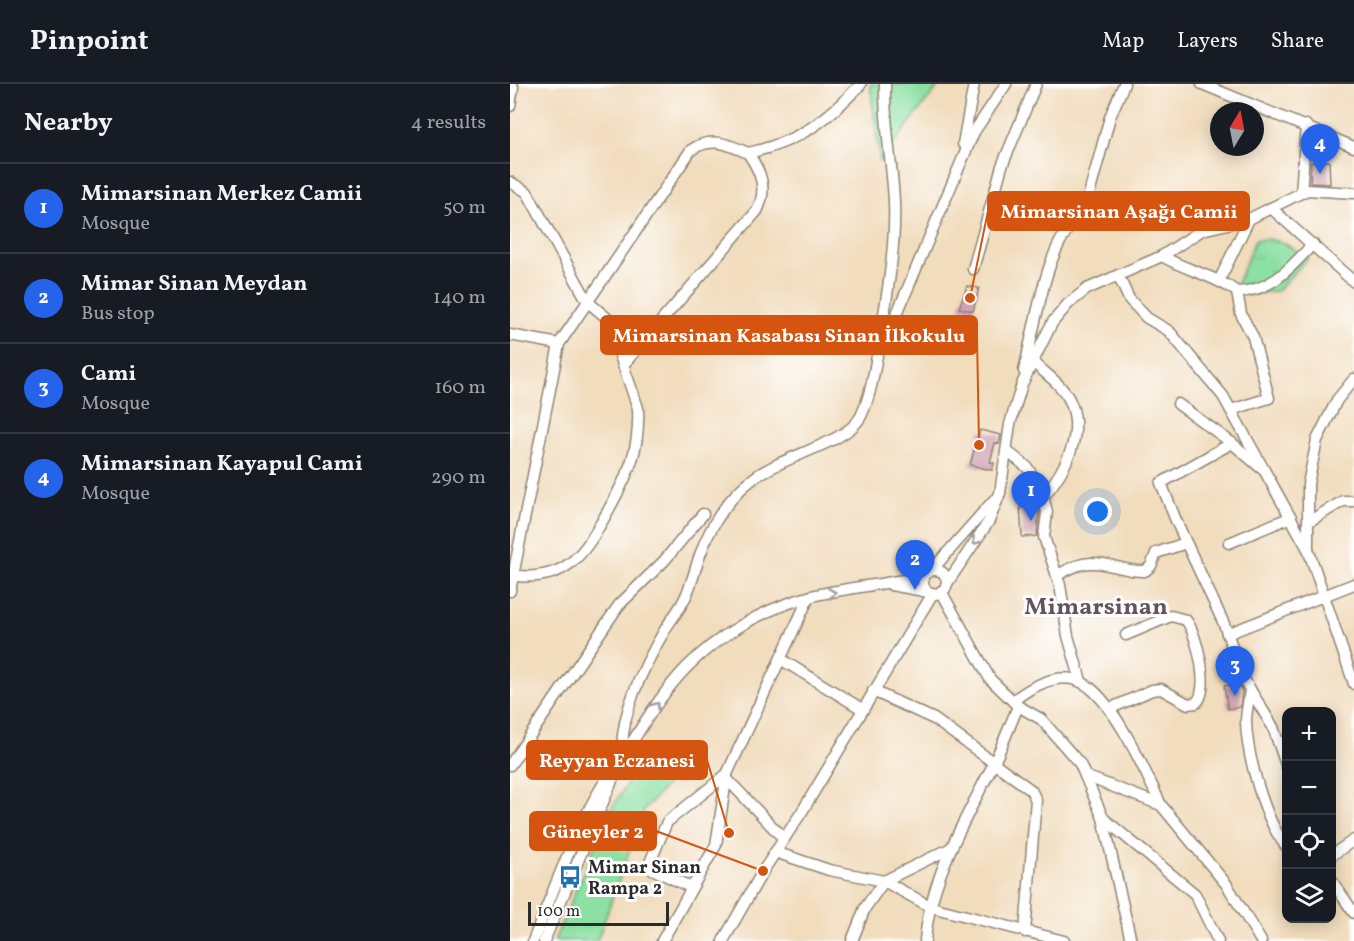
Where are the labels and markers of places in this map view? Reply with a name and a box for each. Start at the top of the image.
pin: 4 [1300,124,1340,174]
callout: Mimarsinan Aşağı Camii [988,192,1249,230]
callout: Mimarsinan Kasabası Sinan İlkokulu [601,316,977,354]
pin: 1 [1012,472,1050,521]
pin: 2 [896,540,934,590]
pin: 3 [1216,646,1254,696]
callout: Reyyan Eczanesi [527,741,707,779]
callout: Güneyler 2 [530,812,656,850]
place label: Mimar Sinan Rampa 2 [588,856,701,902]
bus stop icon: Mimar Sinan Rampa 2 [557,864,583,890]

